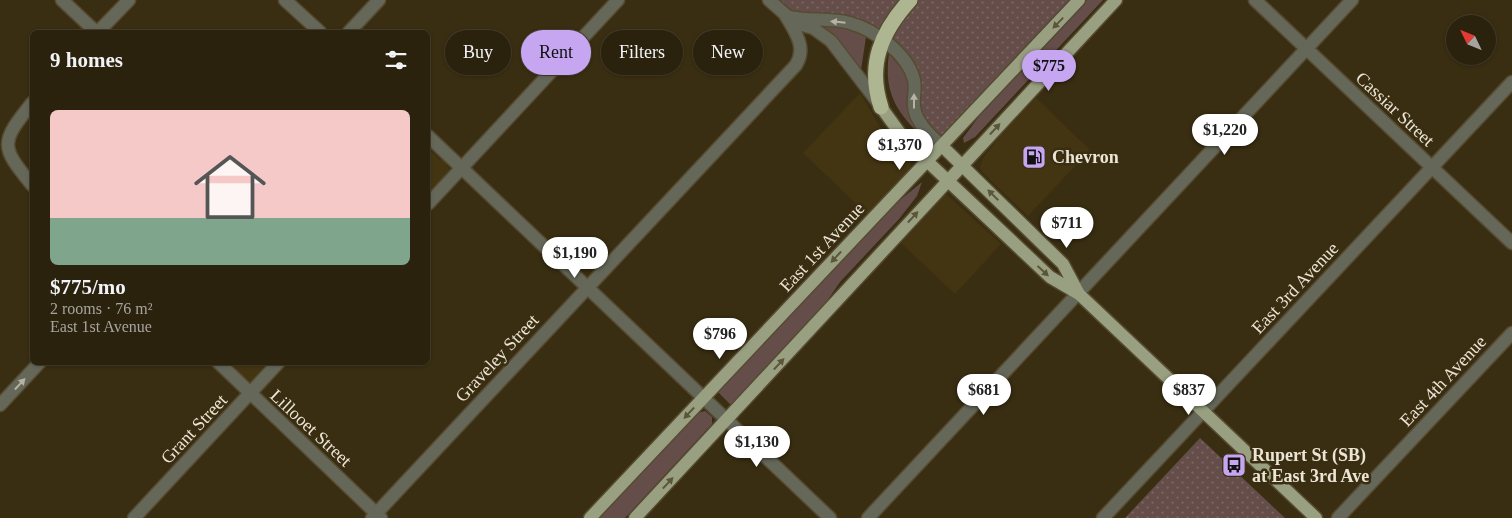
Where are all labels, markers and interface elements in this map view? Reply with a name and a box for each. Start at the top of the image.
north arrow [1446,15,1496,65]
map controls [1446,15,1496,65]
one-way arrow [1052,16,1064,28]
one-way arrow [830,17,846,25]
chip: Buy [445,30,511,75]
chip: Rent [521,30,591,75]
chip: Filters [601,30,683,75]
chip: New [693,30,763,75]
icon: filters [382,46,410,74]
text: 9 homes [50,48,123,72]
pin: $775 [1019,49,1079,92]
text: $775 [1033,57,1065,74]
street label: Cassiar Street [1352,68,1438,150]
one-way arrow [910,93,918,109]
pin: $1,220 [1184,114,1266,156]
text: $1,220 [1203,121,1247,138]
one-way arrow [989,124,1001,136]
pin: $1,370 [859,128,941,171]
text: $1,370 [878,136,922,153]
icon: home [185,142,275,232]
fuel station icon: Chevron [1021,144,1047,170]
place label: Chevron [1052,147,1119,167]
one-way arrow [987,189,999,201]
street label: East 1st Avenue [776,198,868,296]
pin: $711 [1037,206,1097,249]
one-way arrow [907,212,919,224]
text: $711 [1051,214,1083,231]
pin: $1,190 [534,236,616,279]
street label: East 3rd Avenue [1248,238,1342,338]
text: $1,190 [553,244,597,261]
one-way arrow [830,250,842,262]
one-way arrow [1036,265,1048,277]
text: $775/mo [50,275,126,299]
text: 2 rooms · 76 m² [50,300,153,317]
street label: Graveley Street [451,310,543,406]
text: East 1st Avenue [50,318,152,335]
pin: $796 [690,318,750,360]
text: $796 [704,325,736,342]
street label: East 4th Avenue [1396,332,1490,430]
one-way arrow [773,358,785,370]
pin: $681 [954,374,1014,416]
pin: $837 [1159,374,1219,416]
one-way arrow [14,378,26,390]
text: $681 [968,381,1000,398]
text: $837 [1173,381,1205,398]
street label: Lillooet Street [266,385,356,471]
street label: Grant Street [157,390,231,468]
one-way arrow [683,407,695,419]
pin: $1,130 [716,426,798,468]
text: $1,130 [735,433,779,450]
place label: Rupert St (SB) at East 3rd Ave [1252,445,1369,486]
bus stop icon: Rupert St (SB) at East 3rd Ave [1221,452,1247,478]
one-way arrow [662,477,674,489]

